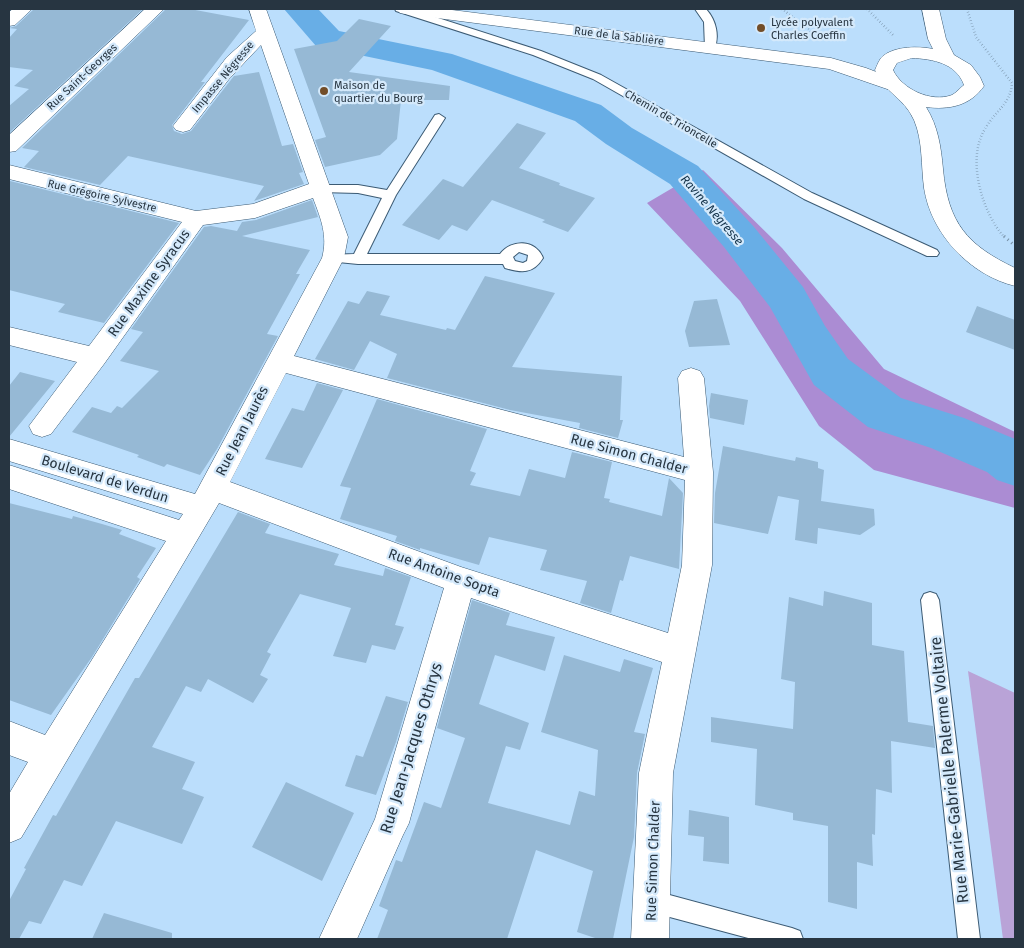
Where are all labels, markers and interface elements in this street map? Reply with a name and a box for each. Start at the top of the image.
place label: Lycée polyvalent Charles Coeffin [771,16,853,42]
marker: Lycée polyvalent Charles Coeffin [755,22,767,34]
street label: Rue de la Sablière [573,24,665,48]
street label: Impasse Négresse [189,39,257,115]
street label: Rue Saint-Georges [44,41,120,113]
place label: Maison de quartier du Bourg [334,79,423,105]
marker: Maison de quartier du Bourg [318,85,330,97]
street label: Chemin de Trioncelle [622,87,720,151]
water label: Ravine Négresse [678,172,746,248]
street label: Rue Grégoire Sylvestre [46,177,158,215]
street label: Rue Maxime Syracus [104,226,194,340]
street label: Rue Jean Jaurès [212,383,272,479]
street label: Rue Simon Chalder [569,430,690,478]
street label: Boulevard de Verdun [39,452,171,506]
street label: Rue Antoine Sopta [386,545,502,601]
street label: Rue Marie-Gabrielle Palerme Voltaire [926,636,972,904]
street label: Rue Jean-Jacques Othrys [376,660,446,836]
street label: Rue Simon Chalder [642,800,664,921]

